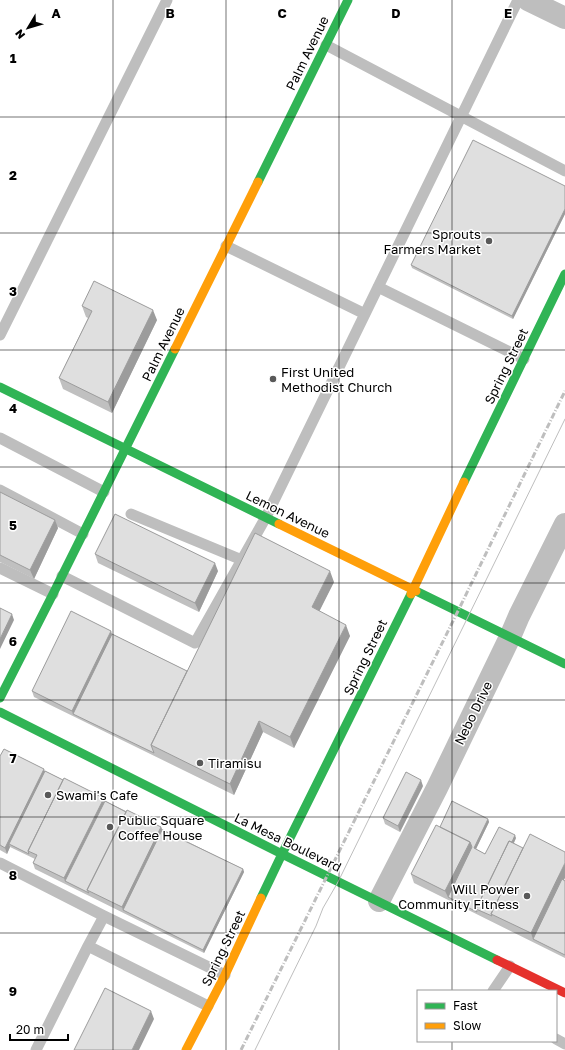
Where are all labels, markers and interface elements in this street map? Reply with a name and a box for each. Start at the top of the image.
text: A [51,5,61,21]
text: B [165,5,175,21]
text: C [277,5,287,21]
text: D [391,5,401,21]
text: E [504,5,512,21]
north arrow [8,8,48,48]
street label: Palm Avenue [282,13,332,93]
text: N [12,27,27,42]
text: 1 [10,50,17,66]
text: 2 [9,167,17,183]
place label: Sprouts Farmers Market [383,226,481,257]
marker: Sprouts Farmers Market [484,236,494,246]
text: 3 [9,283,17,299]
street label: Palm Avenue [138,304,188,384]
street label: Spring Street [481,325,531,407]
place label: First United Methodist Church [281,364,392,395]
marker: First United Methodist Church [268,374,278,384]
text: 4 [9,400,17,416]
street label: Lemon Avenue [243,487,333,541]
text: 5 [9,517,17,533]
street label: Spring Street [340,616,390,698]
text: 6 [9,633,17,649]
street label: Nebo Drive [451,679,495,747]
text: 7 [9,750,17,766]
place label: Tiramisu [208,755,262,771]
marker: Tiramisu [195,758,205,768]
place label: Swami's Cafe [56,787,138,803]
marker: Swami's Cafe [43,790,53,800]
street label: La Mesa Boulevard [232,809,344,875]
place label: Public Square Coffee House [118,812,204,843]
marker: Public Square Coffee House [105,822,115,832]
text: 8 [9,867,17,883]
place label: Will Power Community Fitness [398,881,519,912]
marker: Will Power Community Fitness [522,891,532,901]
street label: Spring Street [198,907,248,989]
text: 9 [9,983,17,999]
legend [417,990,557,1042]
text: Fast [453,998,478,1013]
scale bar [10,1016,68,1042]
text: Slow [453,1018,481,1033]
text: 20 m [16,1022,44,1037]

